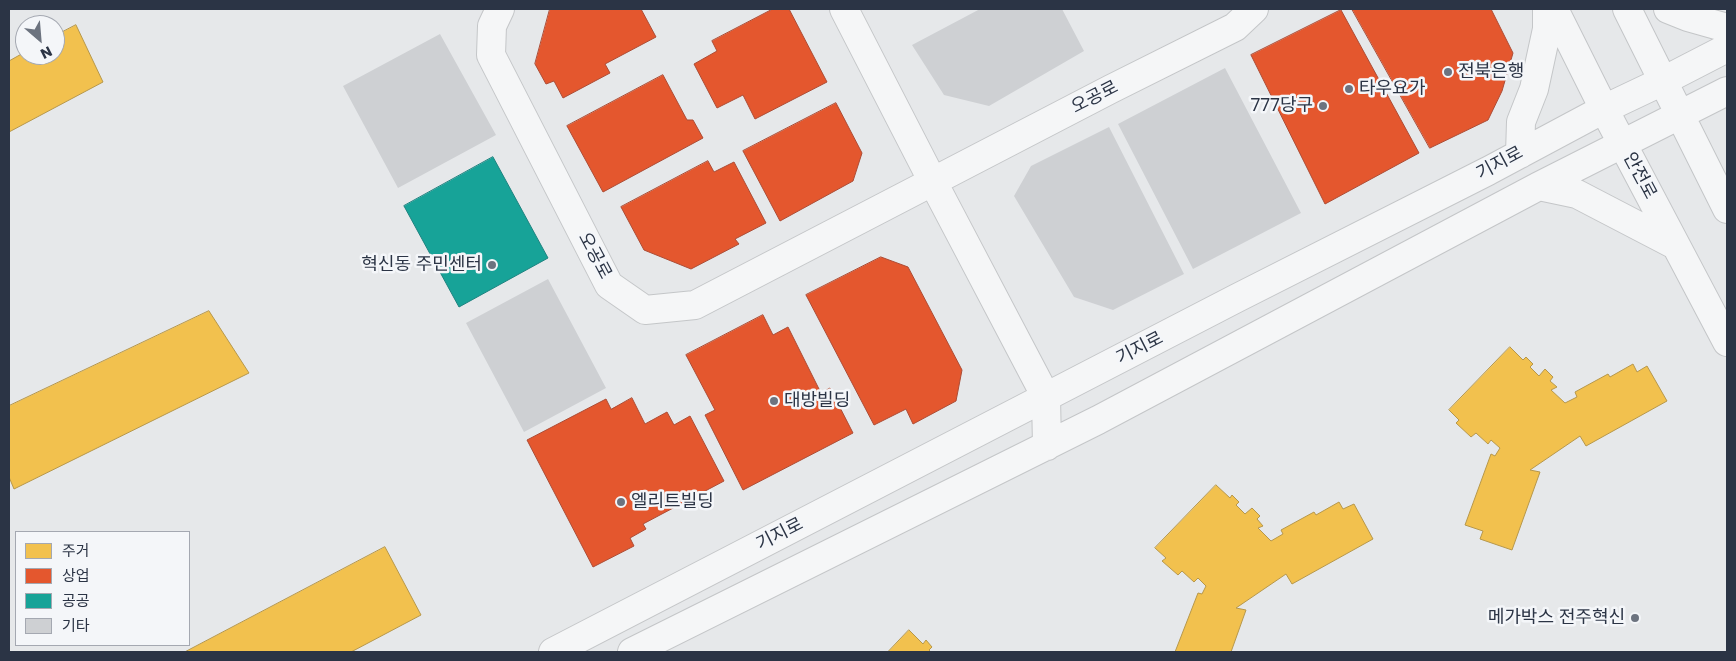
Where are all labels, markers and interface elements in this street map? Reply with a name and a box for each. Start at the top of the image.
north arrow [15,15,65,65]
text: N [37,41,56,64]
place label: 전북은행 [1458,61,1524,83]
marker: 전북은행 [1442,66,1454,78]
street label: 오공로 [1068,77,1122,119]
place label: 타우요가 [1359,78,1425,100]
marker: 타우요가 [1343,83,1355,95]
place label: 777당구 [1250,95,1313,117]
marker: 777당구 [1317,100,1329,112]
street label: 기지로 [1473,143,1527,185]
street label: 안전로 [1618,149,1660,203]
street label: 오공로 [573,229,615,283]
place label: 혁신동 주민센터 [361,254,482,276]
marker: 혁신동 주민센터 [486,259,498,271]
street label: 기지로 [1113,328,1167,370]
place label: 대방빌딩 [784,390,850,412]
marker: 대방빌딩 [768,395,780,407]
place label: 엘리트빌딩 [631,491,714,513]
marker: 엘리트빌딩 [615,496,627,508]
street label: 기지로 [753,514,807,556]
legend [15,531,190,646]
text: 주거 [62,540,90,561]
text: 상업 [62,565,90,586]
text: 공공 [62,590,90,611]
place label: 메가박스 전주혁신 [1488,607,1625,629]
marker: 메가박스 전주혁신 [1629,612,1641,624]
text: 기타 [62,615,90,636]

